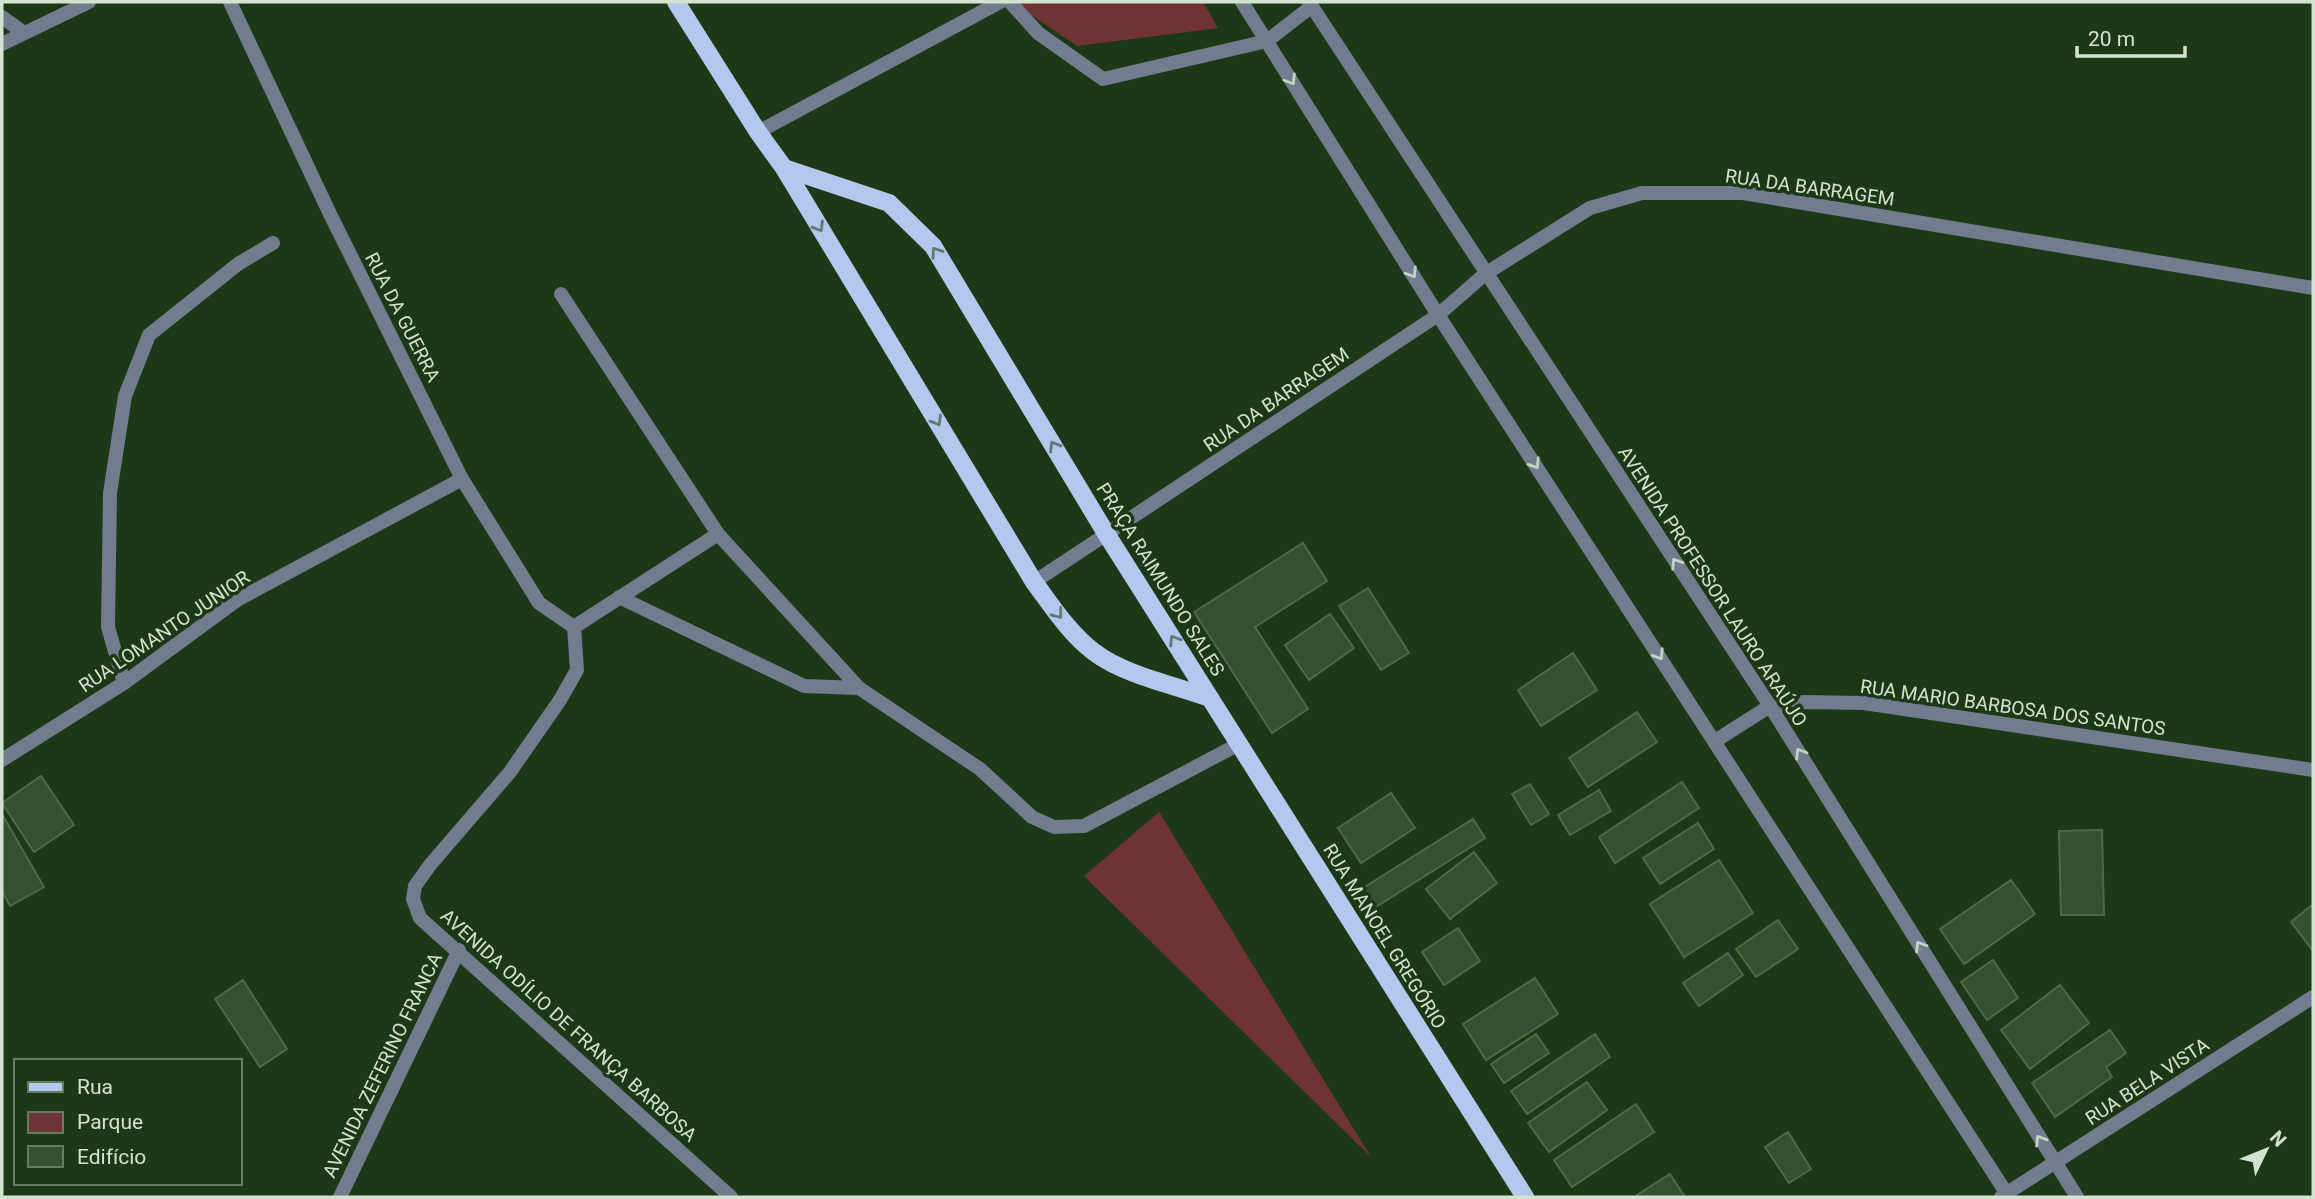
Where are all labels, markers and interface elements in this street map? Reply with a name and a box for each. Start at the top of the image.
scale bar [2077,14,2186,58]
text: 20 m [2088,27,2135,51]
one-way arrow [1283,73,1296,86]
street label: RUA DA BARRAGEM [1724,164,1896,211]
one-way arrow [811,219,824,232]
one-way arrow [932,247,944,260]
street label: RUA DA GUERRA [360,249,445,386]
one-way arrow [1403,266,1416,279]
street label: RUA DA BARRAGEM [1199,342,1353,457]
one-way arrow [929,414,942,427]
one-way arrow [1049,441,1062,454]
street label: AVENIDA PROFESSOR LAURO ARAÚJO [1613,442,1812,731]
one-way arrow [1527,457,1540,470]
street label: PRAÇA RAIMUNDO SALES [1092,478,1230,680]
one-way arrow [1671,557,1684,570]
street label: RUA LOMANTO JUNIOR [74,565,254,697]
one-way arrow [1050,606,1062,619]
one-way arrow [1169,635,1182,648]
one-way arrow [1651,647,1664,660]
street label: RUA MARIO BARBOSA DOS SANTOS [1859,675,2167,740]
one-way arrow [1795,748,1808,761]
street label: RUA MANOEL GREGÓRIO [1318,839,1451,1033]
street label: AVENIDA ODÍLIO DE FRANÇA BARBOSA [436,904,702,1147]
one-way arrow [1915,941,1928,954]
street label: AVENIDA ZEFERINO FRANCA [318,949,447,1181]
street label: RUA BELA VISTA [2081,1033,2214,1130]
legend [14,1059,242,1185]
text: Rua [77,1075,113,1099]
text: Parque [77,1110,143,1134]
north arrow [2231,1115,2301,1185]
text: N [2265,1126,2291,1151]
one-way arrow [2035,1134,2048,1147]
text: Edifício [77,1145,146,1169]

